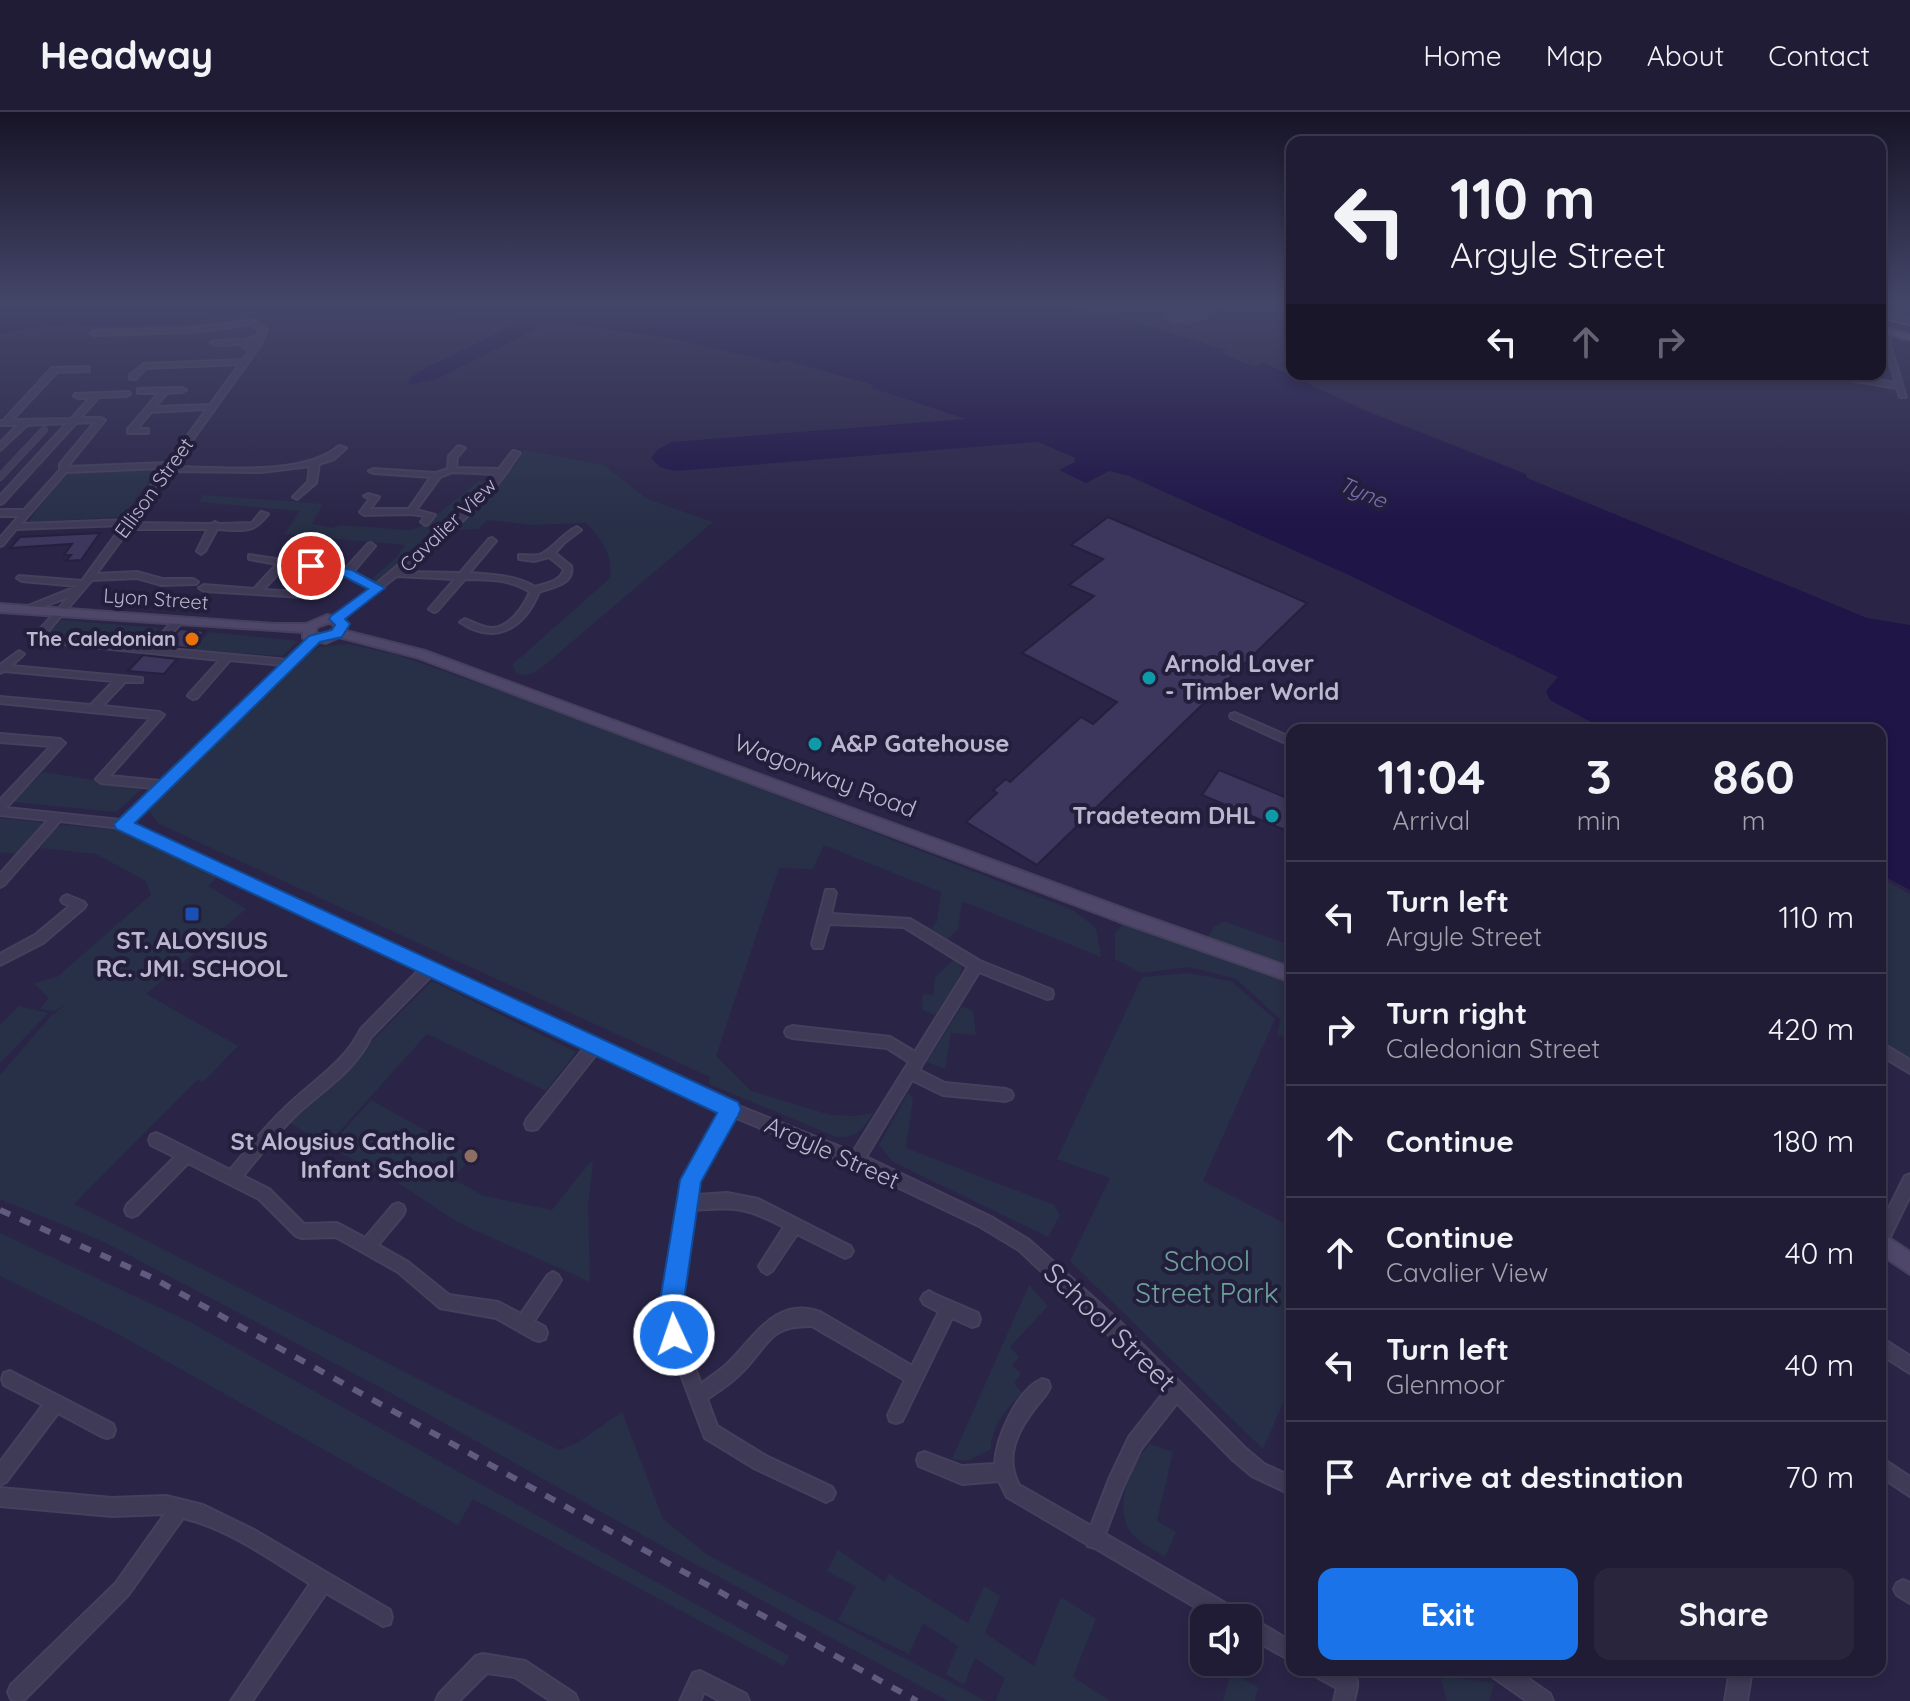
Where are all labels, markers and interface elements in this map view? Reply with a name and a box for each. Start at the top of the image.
text: Headway [40,31,213,79]
text: Home [1423,38,1502,73]
text: Map [1546,38,1603,73]
text: About [1647,38,1724,73]
text: Contact [1768,38,1870,73]
text: 110 m [1450,163,1595,233]
icon: left [1318,168,1422,272]
text: Argyle Street [1450,232,1666,277]
icon: left [1480,320,1524,364]
icon: ahead [1564,320,1608,364]
icon: right [1648,320,1692,364]
street label: Ellison Street [109,432,199,543]
water label: Tyne [1335,470,1392,515]
street label: Cavalier View [394,472,501,577]
pin [277,532,345,600]
icon: arrive [289,544,333,588]
street label: Lyon Street [103,582,210,615]
place label: The Caledonian [26,626,176,651]
marker: The Caledonian [183,630,201,648]
place label: Arnold Laver - Timber World [1165,648,1339,706]
marker: Arnold Laver - Timber World [1140,669,1158,687]
street label: Wagonway Road [730,727,921,824]
place label: A&P Gatehouse [831,728,1009,758]
marker: A&P Gatehouse [806,735,824,753]
text: 11:04 [1377,746,1485,806]
text: 3 [1586,746,1612,806]
text: 860 [1712,746,1795,806]
place label: Tradeteam DHL [1072,800,1256,830]
text: Arrival [1392,804,1470,837]
text: min [1577,804,1621,837]
text: m [1742,804,1765,837]
marker: Tradeteam DHL [1263,807,1281,825]
text: Turn left [1386,882,1509,920]
icon: left [1318,895,1362,939]
text: 110 m [1778,898,1854,936]
marker: ST. ALOYSIUS RC. JMI. SCHOOL [183,905,201,923]
text: Argyle Street [1386,920,1542,953]
place label: ST. ALOYSIUS RC. JMI. SCHOOL [96,925,288,983]
text: Turn right [1386,994,1527,1032]
icon: right [1318,1007,1362,1051]
text: 420 m [1768,1010,1854,1048]
text: Caledonian Street [1386,1032,1600,1065]
street label: Argyle Street [761,1109,904,1195]
icon: ahead [1318,1119,1362,1163]
text: Continue [1386,1122,1514,1160]
text: 180 m [1773,1122,1854,1160]
place label: St Aloysius Catholic Infant School [231,1126,455,1184]
marker: St Aloysius Catholic Infant School [462,1147,480,1165]
text: Continue [1386,1218,1514,1256]
icon: ahead [1318,1231,1362,1275]
text: 40 m [1785,1234,1854,1272]
park label: School Street Park [1135,1243,1279,1310]
street label: School Street [1037,1255,1184,1398]
text: Cavalier View [1386,1256,1548,1289]
position arrow [632,1293,716,1377]
text: Turn left [1386,1330,1509,1368]
icon: left [1318,1343,1362,1387]
text: 40 m [1785,1346,1854,1384]
text: Glenmoor [1386,1368,1505,1401]
icon: arrive [1318,1455,1362,1499]
text: Arrive at destination [1386,1458,1684,1496]
text: 70 m [1785,1458,1854,1496]
button: Exit [1318,1568,1578,1660]
button: Share [1594,1568,1854,1660]
map controls [1190,1604,1262,1676]
button: sound [1190,1604,1262,1676]

